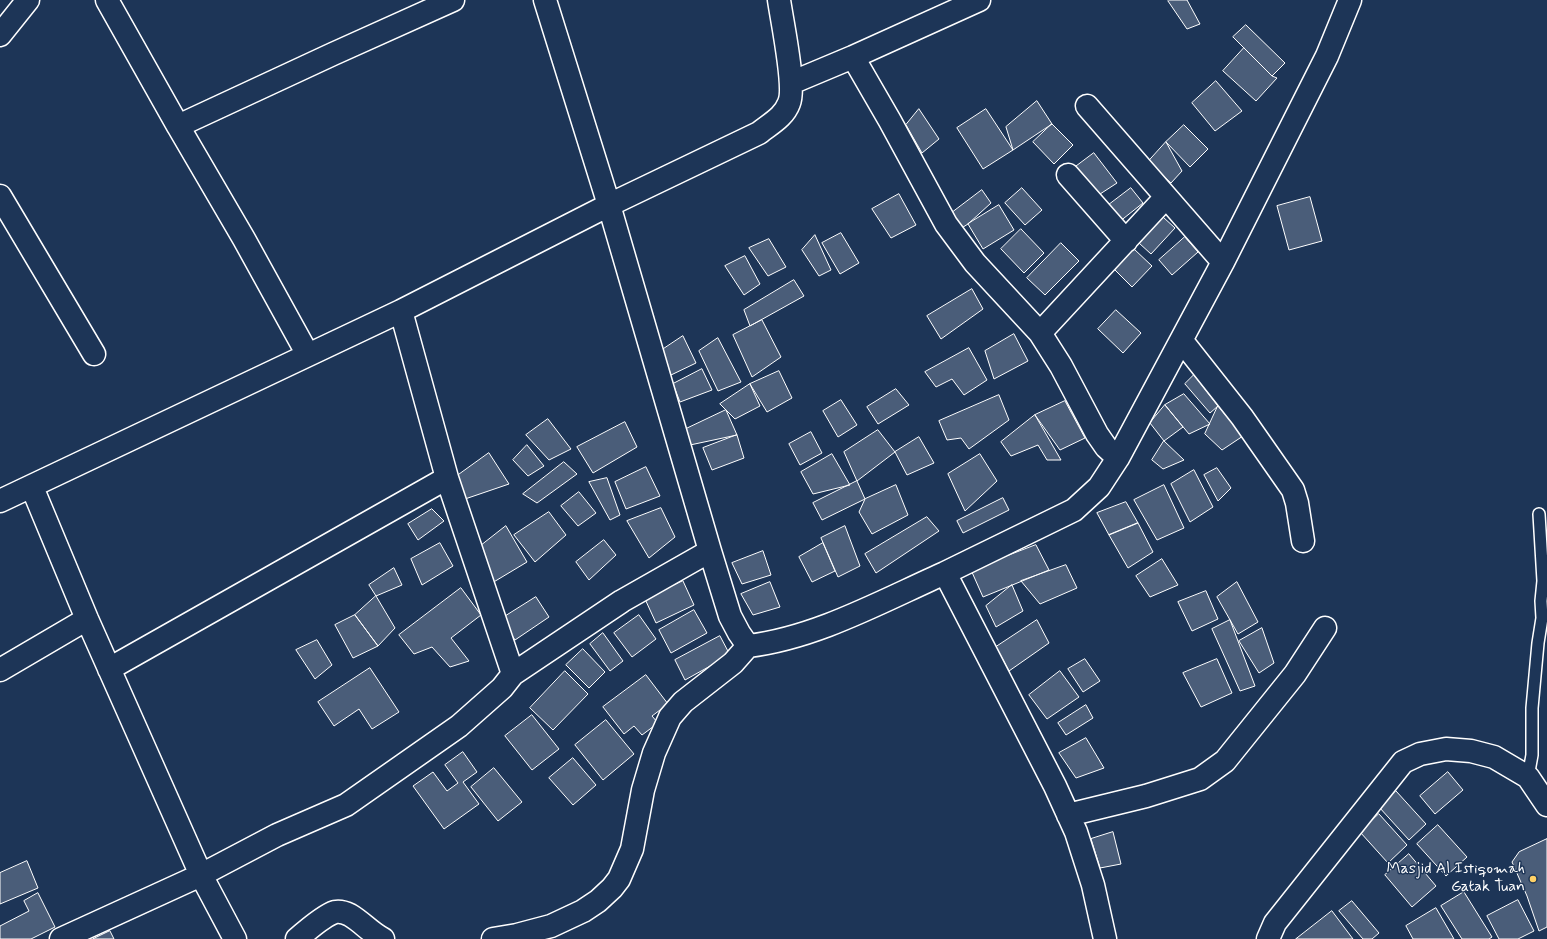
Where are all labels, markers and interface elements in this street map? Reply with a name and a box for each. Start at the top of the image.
place label: Masjid Al Istiqomah Gatak Tuan [1387,860,1525,898]
marker: Masjid Al Istiqomah Gatak Tuan [1528,874,1538,884]

